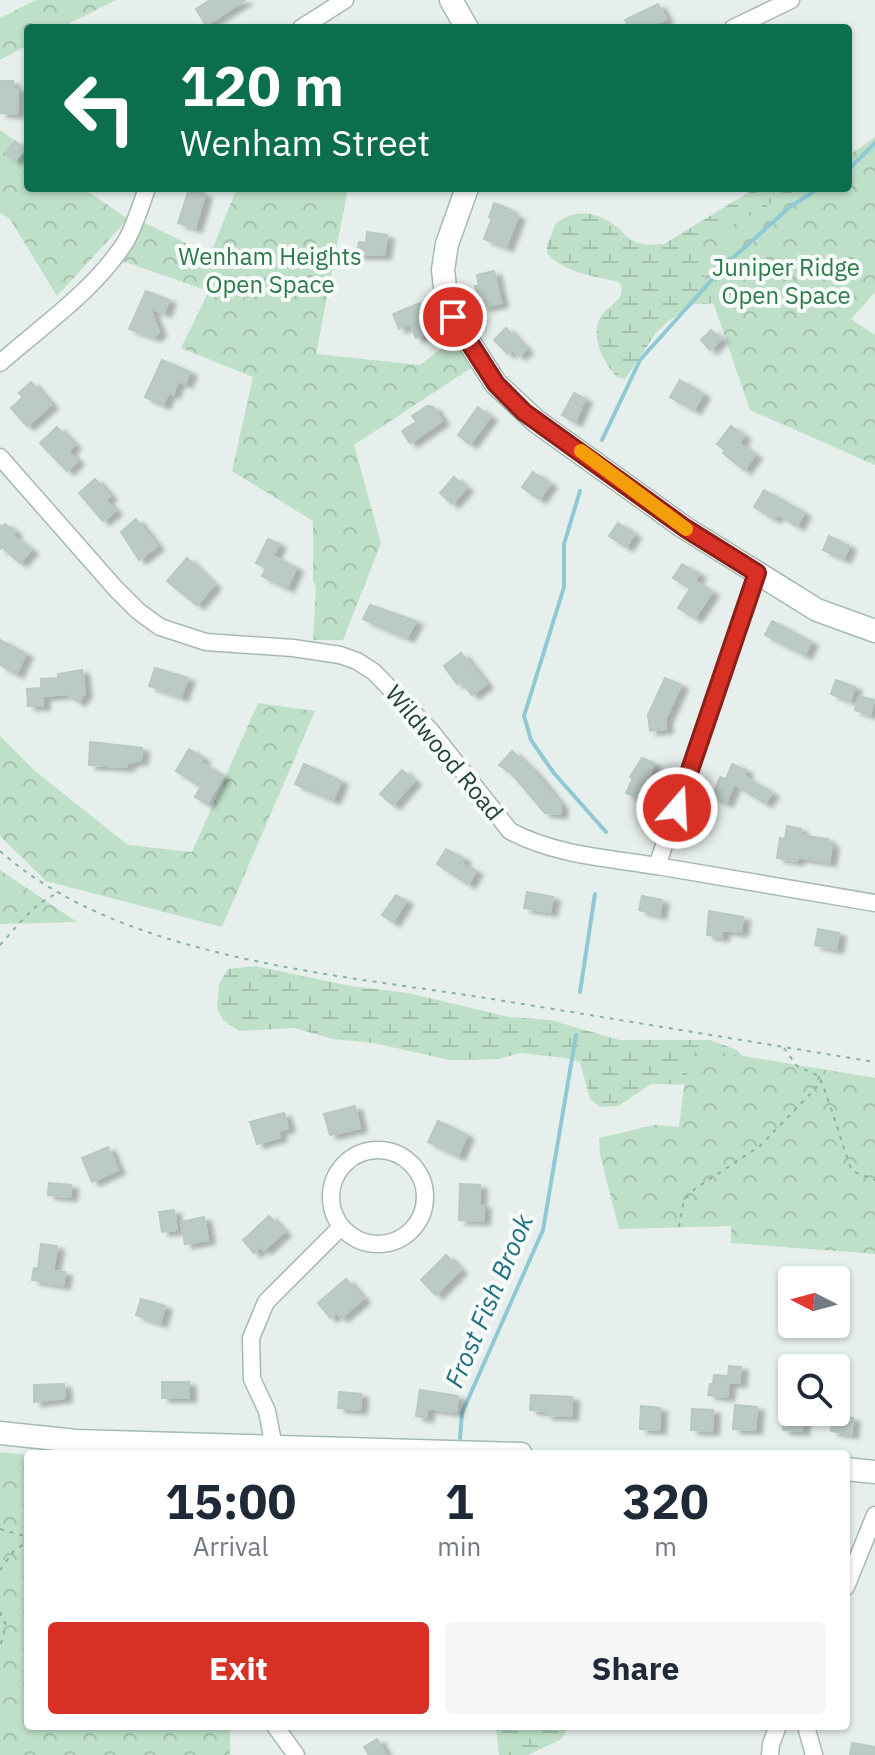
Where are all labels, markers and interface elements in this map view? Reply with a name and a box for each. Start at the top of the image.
text: 120 m [180,49,344,121]
icon: left [48,56,152,160]
text: Wenham Street [180,119,430,166]
park label: Wenham Heights Open Space [178,240,362,300]
park label: Juniper Ridge Open Space [712,251,860,311]
pin [419,283,487,351]
icon: arrive [431,295,475,339]
street label: Wildwood Road [379,678,511,827]
position arrow [635,766,719,850]
water label: Frost Fish Brook [436,1208,540,1393]
north arrow [778,1266,850,1338]
map controls [778,1266,850,1426]
button: search [778,1354,850,1426]
text: 15:00 [165,1470,296,1532]
text: 1 [445,1470,474,1532]
text: 320 [622,1470,709,1532]
text: Arrival [193,1529,269,1563]
text: min [437,1529,481,1563]
text: m [654,1529,677,1563]
button: Exit [48,1622,429,1714]
button: Share [445,1622,826,1714]

